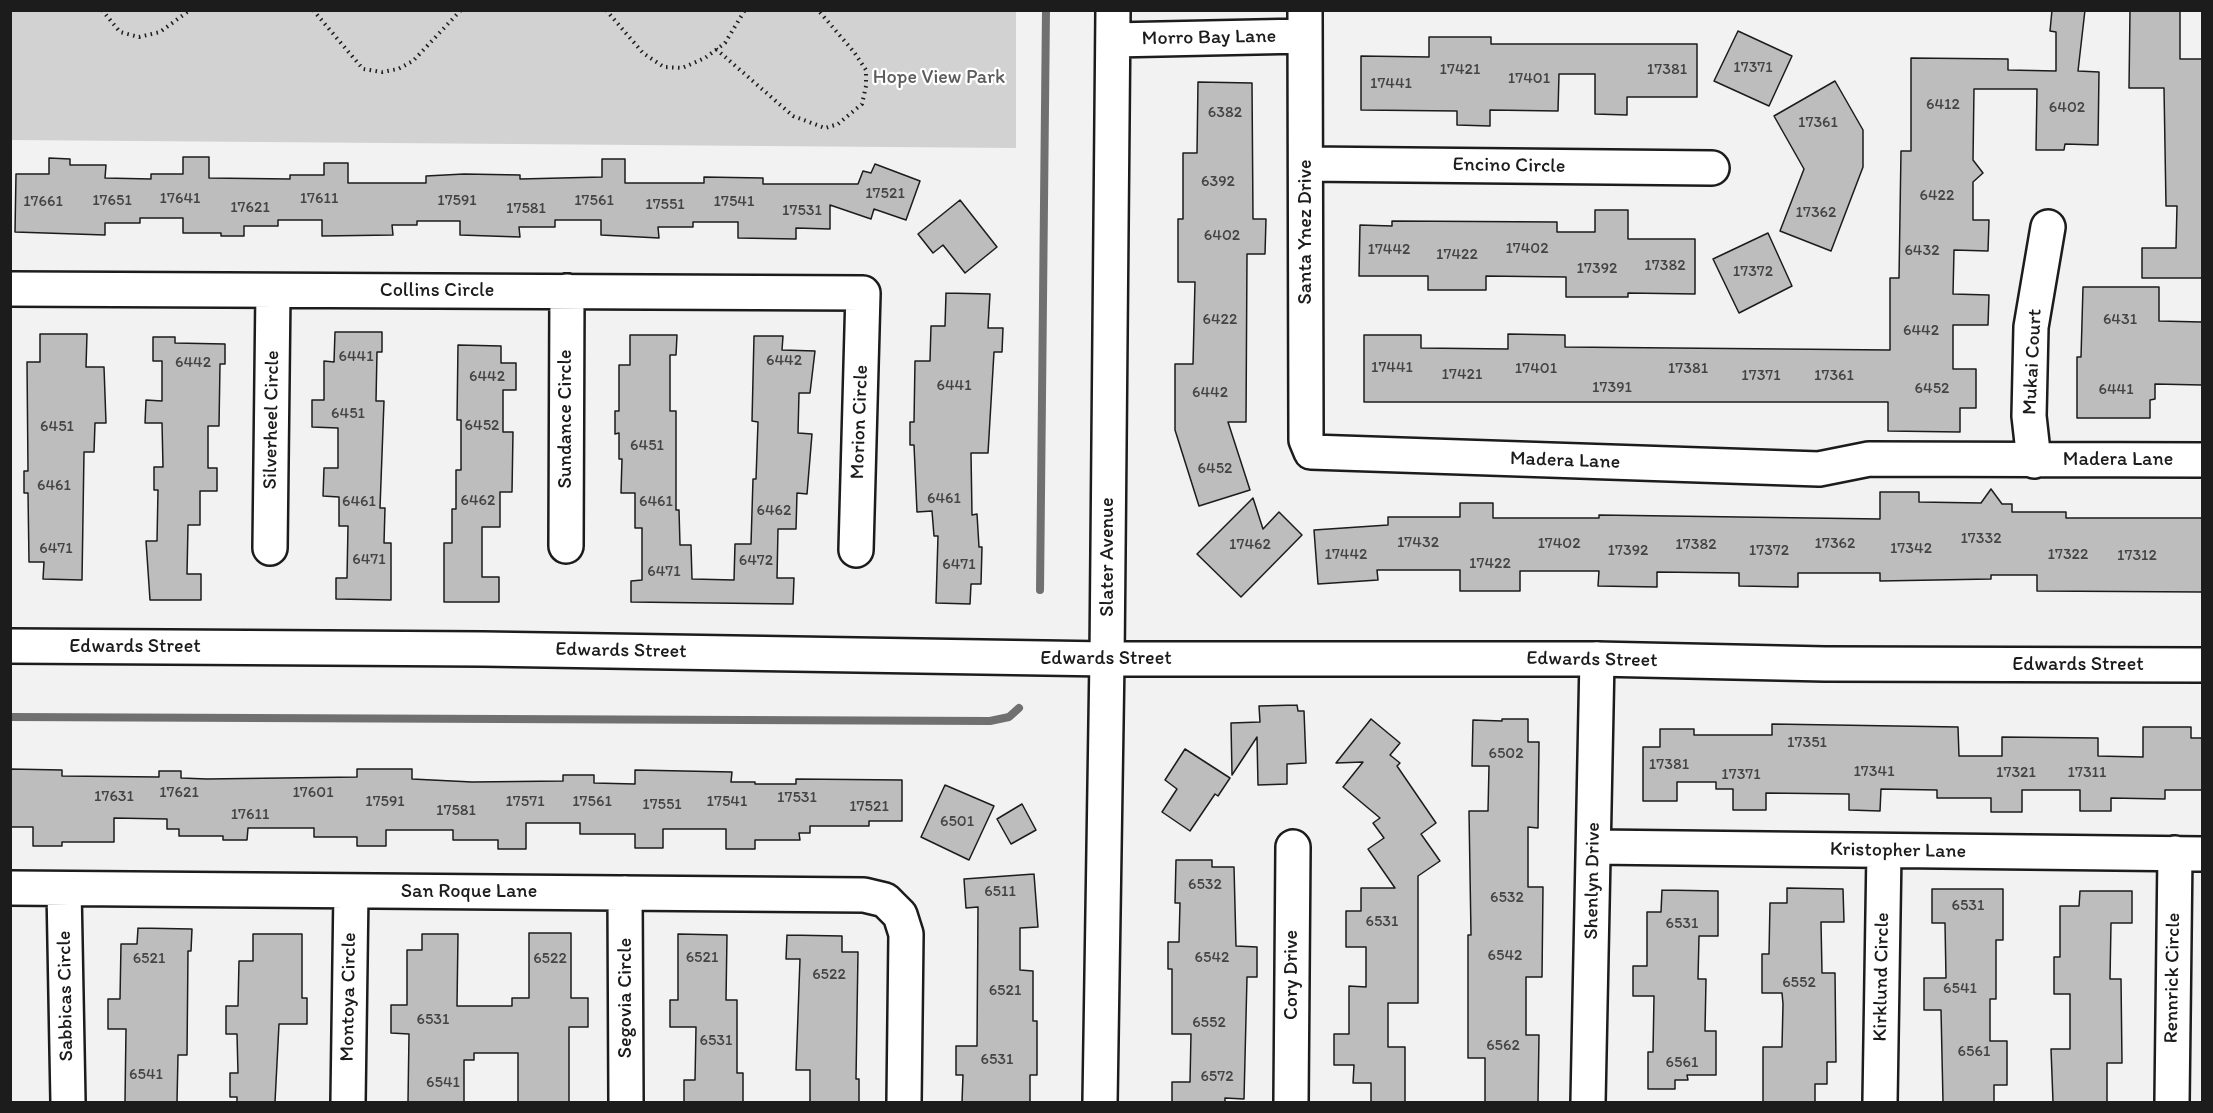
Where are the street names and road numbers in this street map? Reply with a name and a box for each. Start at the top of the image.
street label: Morro Bay Lane [1142,25,1276,51]
street label: Encino Circle [1452,153,1566,179]
street label: Santa Ynez Drive [1294,160,1318,304]
street label: Collins Circle [380,279,494,303]
street label: Mukai Court [2018,308,2048,416]
street label: Sundance Circle [554,349,578,489]
street label: Silverheel Circle [259,350,285,490]
street label: Morion Circle [846,364,874,480]
street label: Madera Lane [1509,447,1621,475]
street label: Madera Lane [2063,448,2173,472]
street label: Slater Avenue [1096,497,1120,617]
street label: Edwards Street [69,635,201,659]
street label: Edwards Street [555,638,687,664]
street label: Edwards Street [1040,647,1172,671]
street label: Edwards Street [1526,647,1658,673]
street label: Edwards Street [2012,653,2144,677]
street label: Shenlyn Drive [1580,822,1606,940]
street label: Kristopher Lane [1830,838,1966,864]
street label: San Roque Lane [401,880,537,904]
street label: Kirklund Circle [1869,912,1895,1042]
street label: Rennrick Circle [2160,912,2186,1044]
street label: Sabbicas Circle [53,930,79,1062]
street label: Cory Drive [1280,930,1304,1020]
street label: Montoya Circle [336,932,362,1062]
street label: Segovia Circle [614,938,638,1058]

